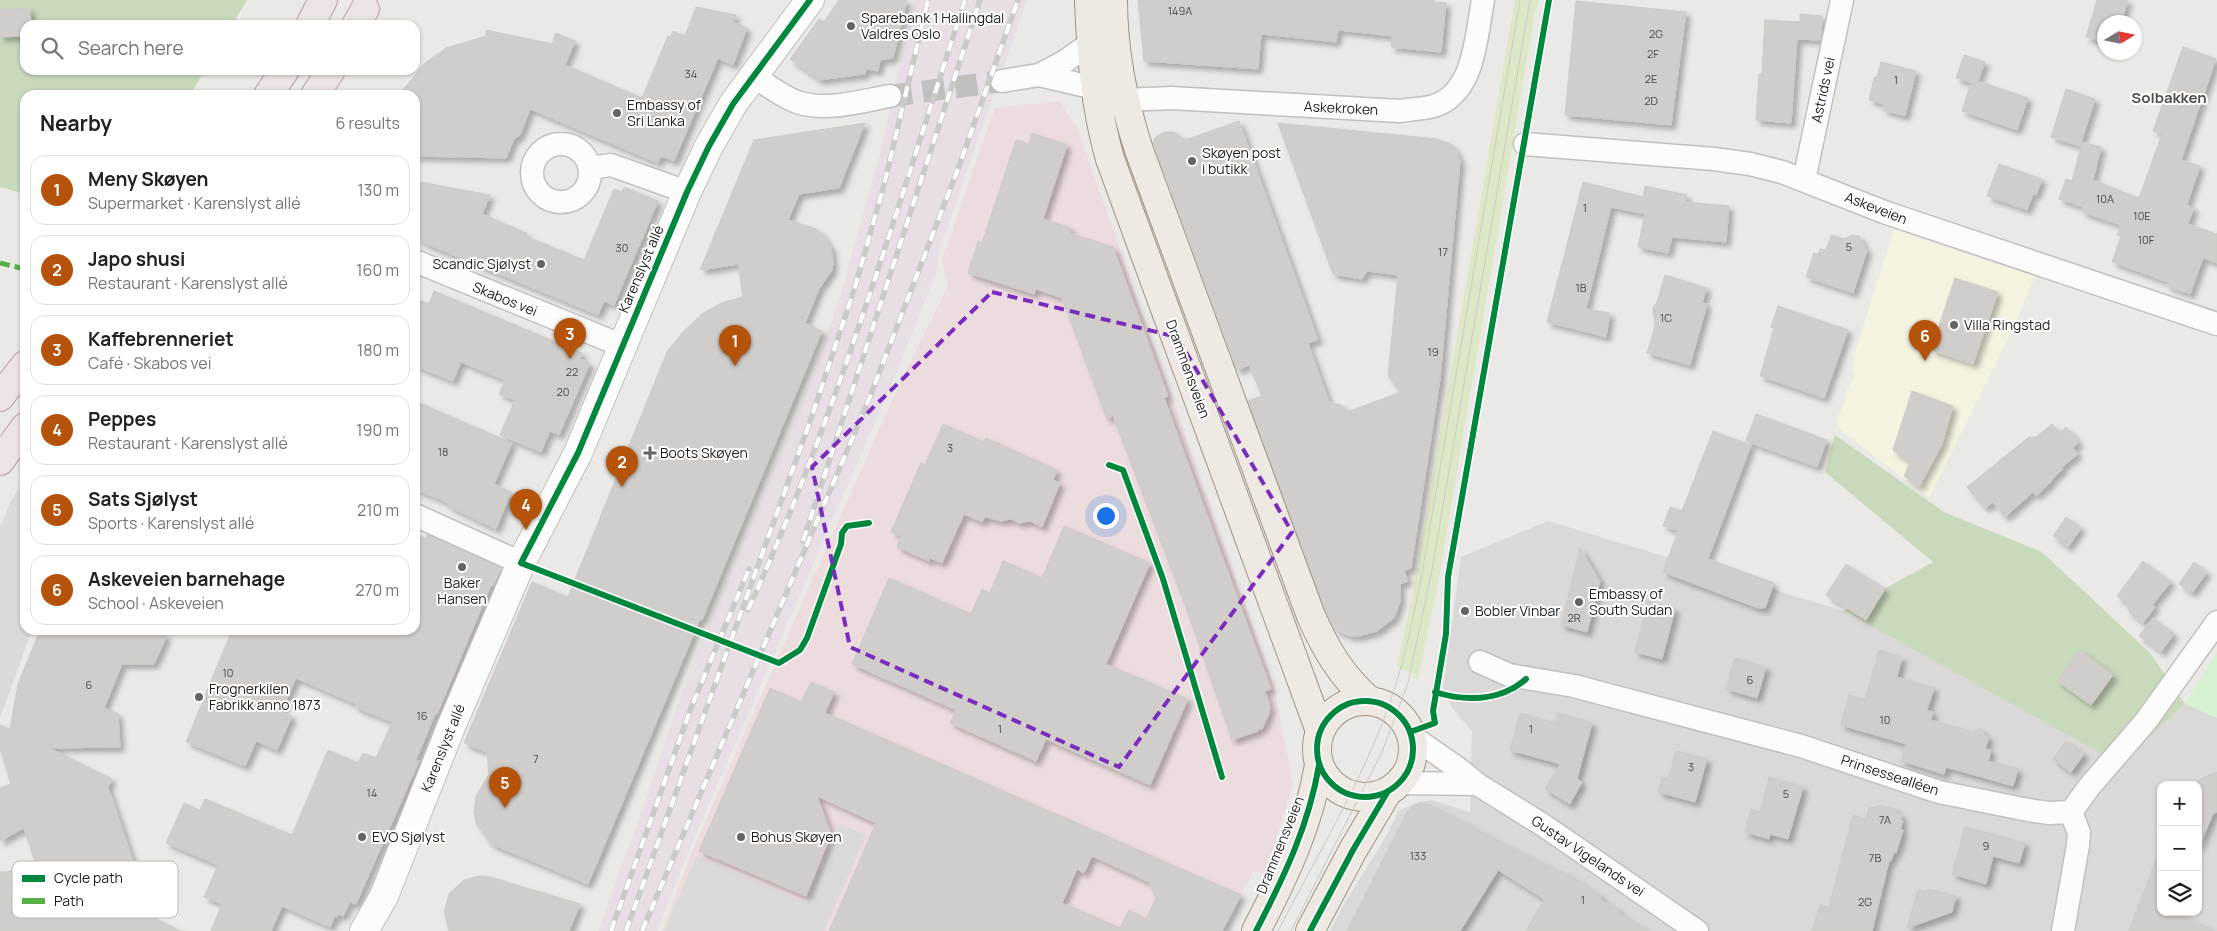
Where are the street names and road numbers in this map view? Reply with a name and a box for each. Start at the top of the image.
street label: Astrids vei [1806,55,1839,125]
street label: Askekroken [1303,96,1379,119]
street label: Askeveien [1842,187,1910,228]
street label: Karenslyst allé [614,222,668,316]
street label: Skabos vei [470,277,540,320]
street label: Drammensveien [1162,317,1215,421]
street label: Karenslyst allé [416,701,469,795]
street label: Prinsessealléen [1839,750,1942,799]
street label: Drammensveien [1251,793,1308,896]
street label: Gustav Vigelands vei [1528,811,1649,901]

